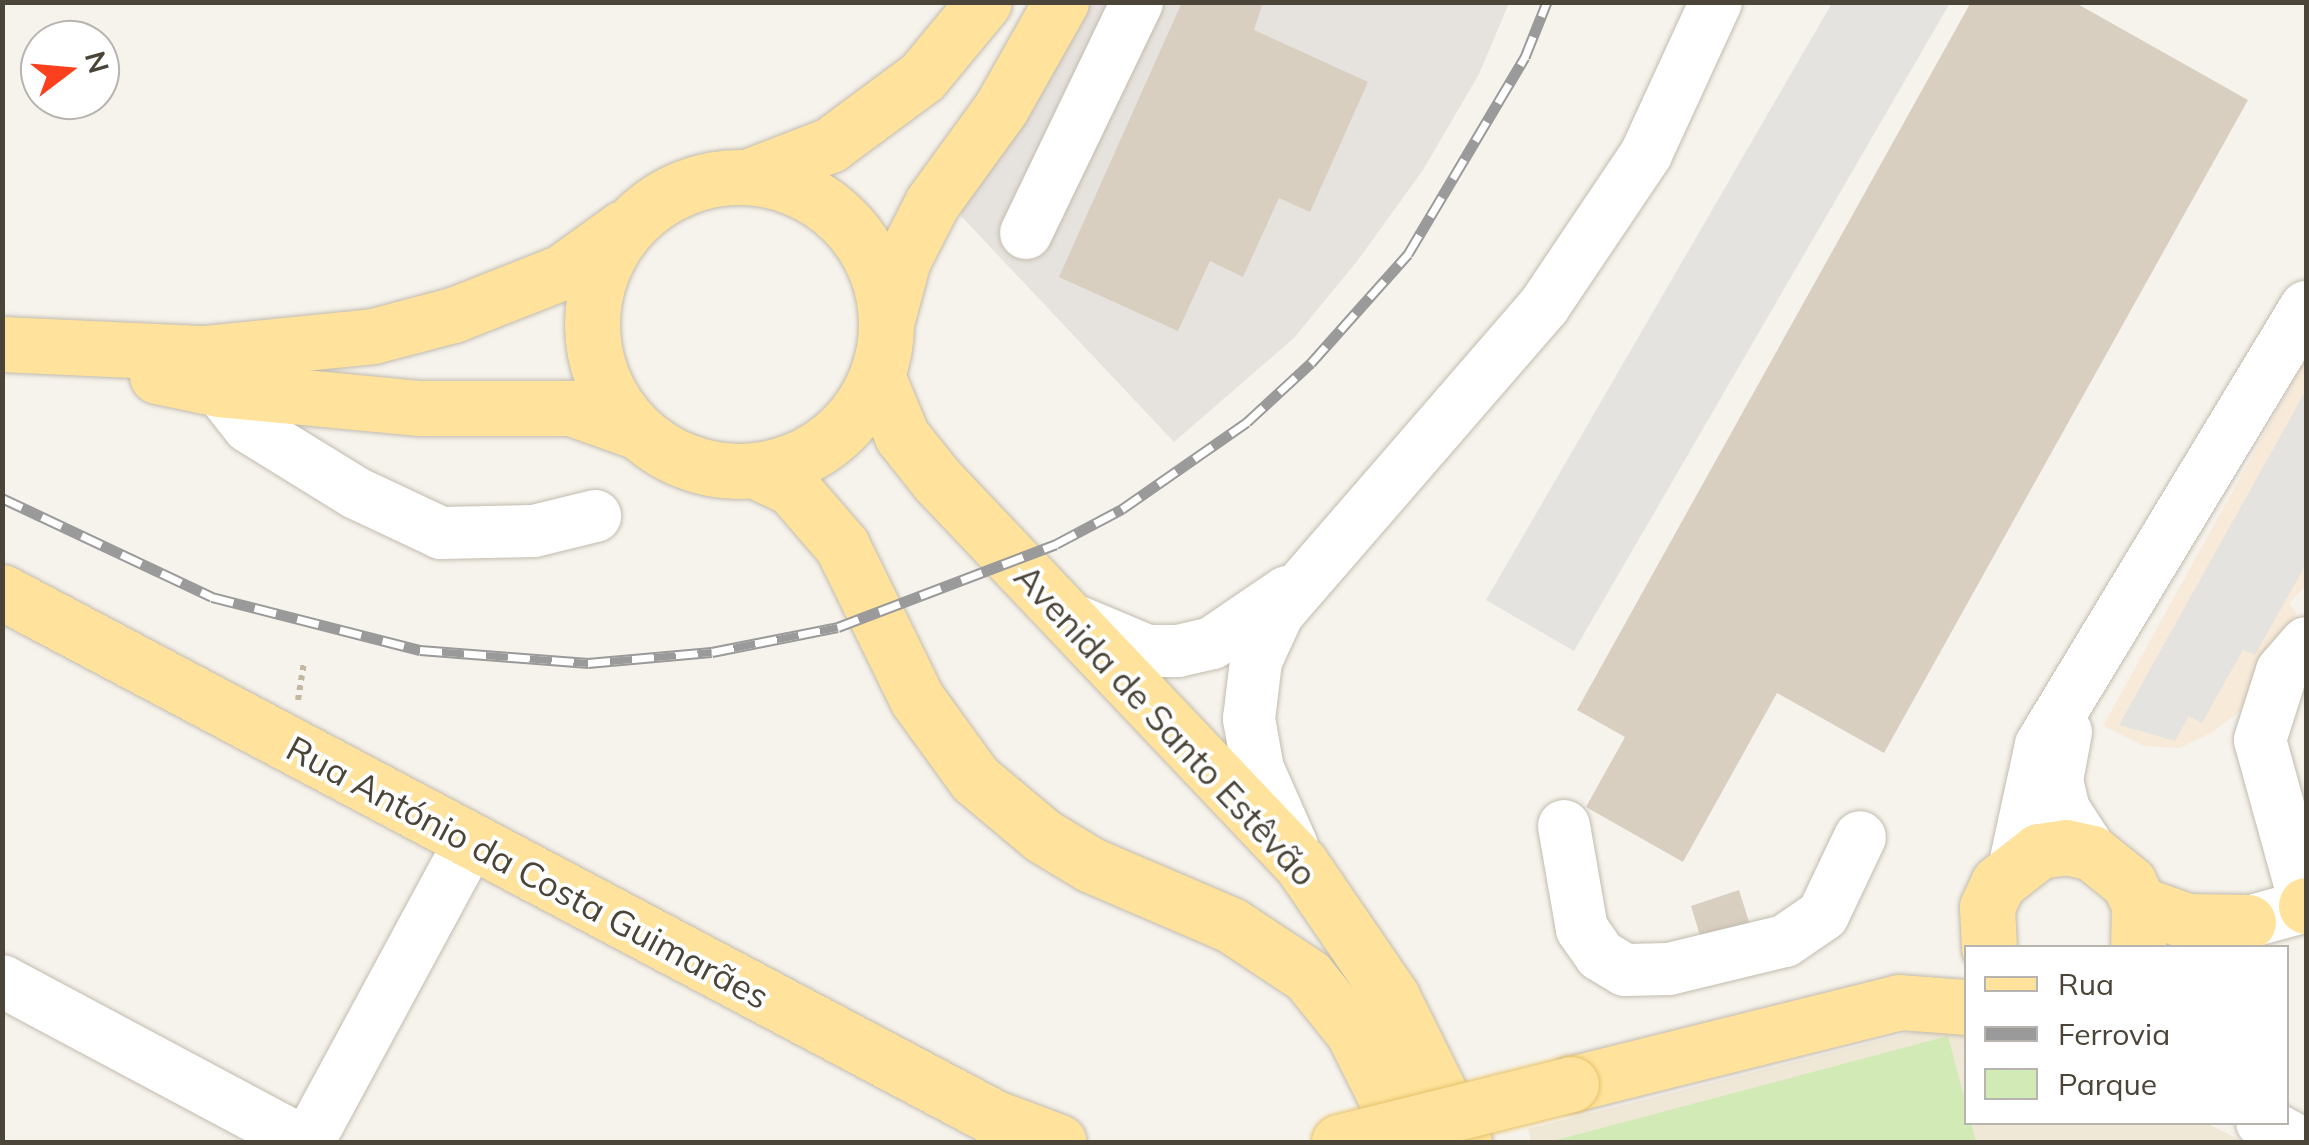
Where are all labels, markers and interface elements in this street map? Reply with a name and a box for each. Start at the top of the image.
north arrow [20,20,120,120]
text: N [78,47,117,77]
street label: Avenida de Santo Estêvão [1006,556,1326,894]
street label: Rua António da Costa Guimarães [280,727,776,1017]
legend [1964,945,2289,1125]
text: Rua [2058,965,2114,1003]
text: Ferrovia [2058,1015,2170,1053]
text: Parque [2058,1065,2157,1103]

